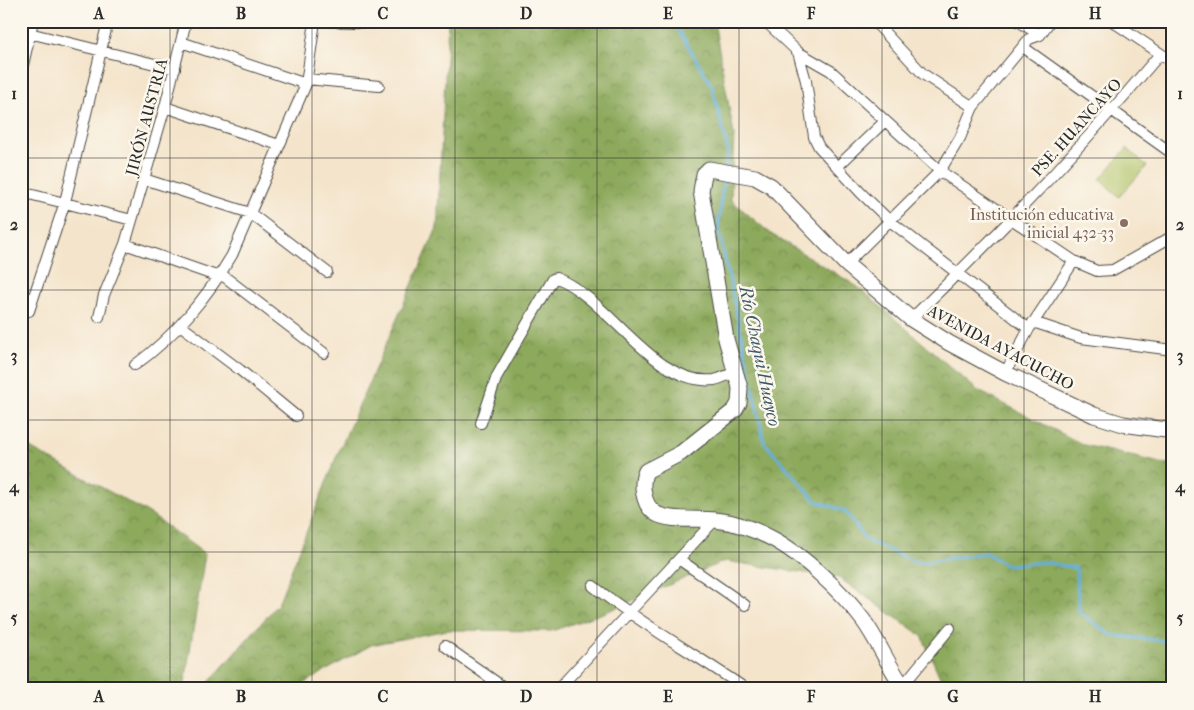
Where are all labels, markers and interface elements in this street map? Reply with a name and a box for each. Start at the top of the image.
text: A [93,4,105,23]
text: B [236,4,246,23]
text: C [378,4,389,23]
text: D [520,4,532,23]
text: E [663,4,673,23]
text: F [806,4,816,23]
text: G [947,4,959,23]
text: H [1089,4,1102,23]
street label: JIRÓN AUSTRIA [120,55,171,180]
street label: PSE. HUANCAYO [1027,74,1125,180]
text: 1 [11,84,17,103]
text: 1 [1177,84,1183,103]
place label: Institución educativa inicial 432-33 [970,205,1115,242]
text: 2 [10,215,18,234]
text: 2 [1176,215,1184,234]
marker: Institución educativa inicial 432-33 [1118,217,1130,229]
water label: Río Chaqui Huayco [734,283,785,428]
street label: AVENIDA AYACUCHO [923,300,1077,394]
text: 3 [11,346,17,366]
text: 3 [1177,346,1183,366]
text: 4 [8,477,20,497]
text: 4 [1174,477,1186,497]
text: 5 [11,608,18,627]
text: 5 [1177,608,1184,627]
text: A [93,687,105,706]
text: B [236,687,246,706]
text: C [378,687,389,706]
text: D [520,687,532,706]
text: E [663,687,673,706]
text: F [806,687,816,706]
text: G [947,687,959,706]
text: H [1089,687,1102,706]

